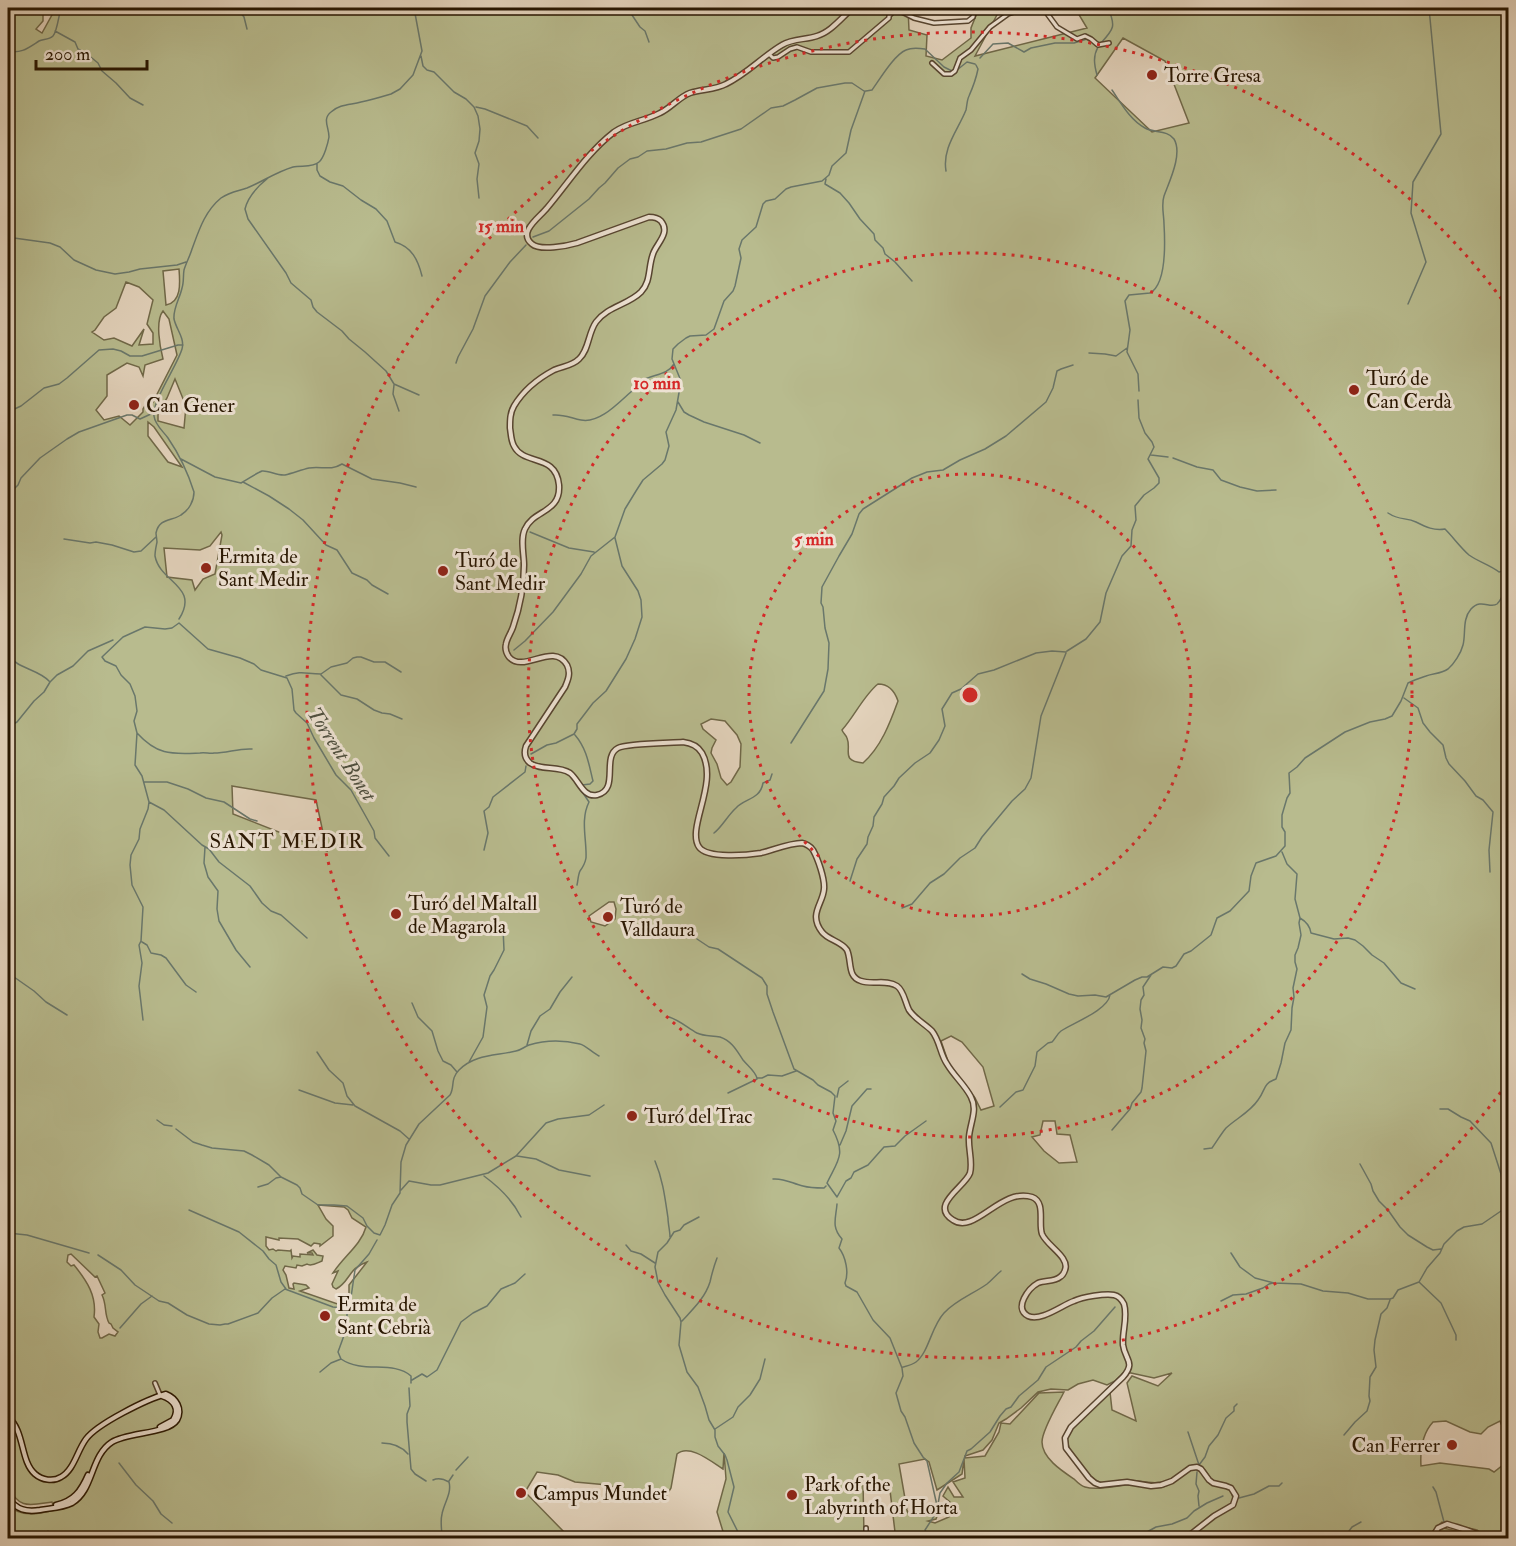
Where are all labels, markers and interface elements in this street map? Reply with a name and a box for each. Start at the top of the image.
scale bar [36,33,147,71]
text: 200 m [45,43,90,66]
place label: Torre Gresa [1164,63,1262,88]
marker: Torre Gresa [1145,68,1159,82]
text: 15 min [478,215,525,238]
place label: Turó de Can Cerdà [1366,366,1452,414]
text: 10 min [633,372,681,395]
marker: Turó de Can Cerdà [1347,383,1361,397]
place label: Can Gener [146,393,235,418]
marker: Can Gener [127,398,141,412]
text: 5 min [794,528,835,551]
place label: Ermita de Sant Medir [218,544,309,592]
place label: Turó de Sant Medir [455,548,546,596]
marker: Ermita de Sant Medir [199,561,213,575]
marker: Turó de Sant Medir [436,564,450,578]
centre of rings [960,685,980,705]
water label: Torrent Bonet [301,702,383,807]
district label: SANT MEDIR [210,828,364,855]
place label: Turó del Maltall de Magarola [408,891,537,939]
place label: Turó de Valldaura [620,894,696,942]
marker: Turó del Maltall de Magarola [389,907,403,921]
marker: Turó de Valldaura [601,910,615,924]
place label: Turó del Trac [644,1104,752,1129]
marker: Turó del Trac [625,1109,639,1123]
place label: Ermita de Sant Cebrià [337,1292,432,1340]
marker: Ermita de Sant Cebrià [318,1309,332,1323]
place label: Can Ferrer [1352,1433,1441,1458]
marker: Can Ferrer [1445,1438,1459,1452]
place label: Park of the Labyrinth of Horta [804,1472,958,1520]
place label: Campus Mundet [533,1481,668,1507]
marker: Campus Mundet [514,1486,528,1500]
marker: Park of the Labyrinth of Horta [785,1488,799,1502]

